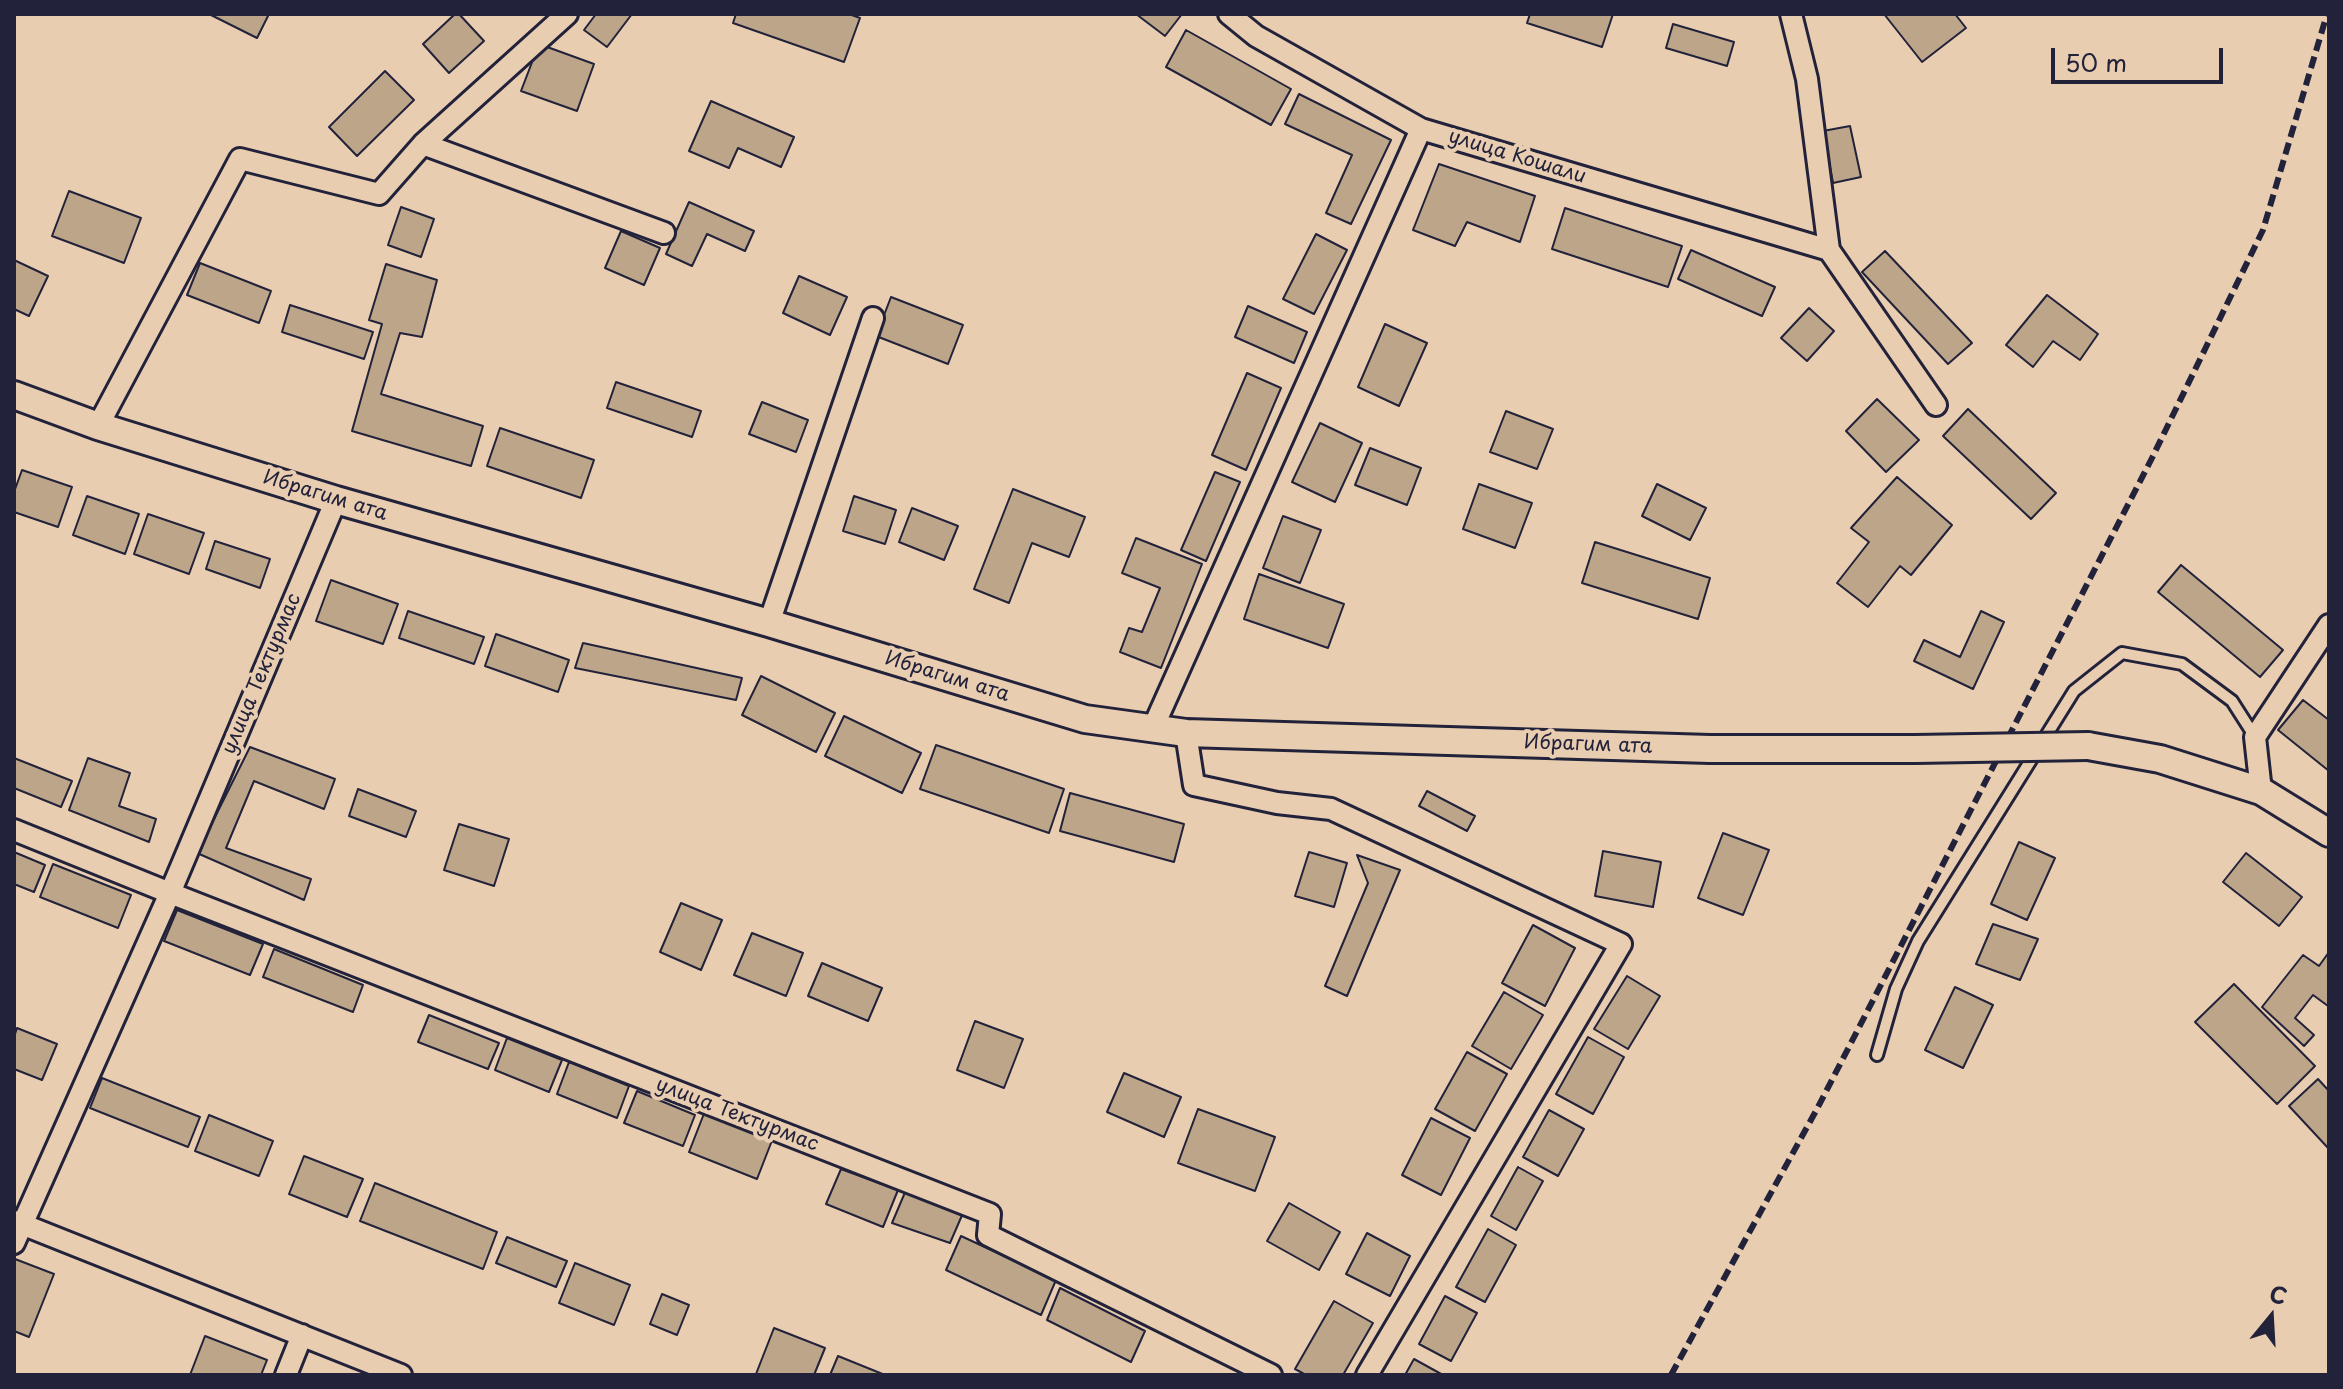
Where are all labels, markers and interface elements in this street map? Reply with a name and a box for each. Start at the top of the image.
scale bar [2055,32,2227,82]
text: 50 m [2065,44,2127,80]
street label: улица Кошали [1445,125,1589,189]
street label: Ибрагим ата [260,466,390,526]
street label: улица Тектурмас [217,590,307,758]
street label: Ибрагим ата [882,647,1012,707]
street label: Ибрагим ата [1523,731,1653,759]
street label: улица Тектурмас [652,1073,822,1157]
text: С [2266,1275,2292,1312]
north arrow [2231,1277,2311,1357]

